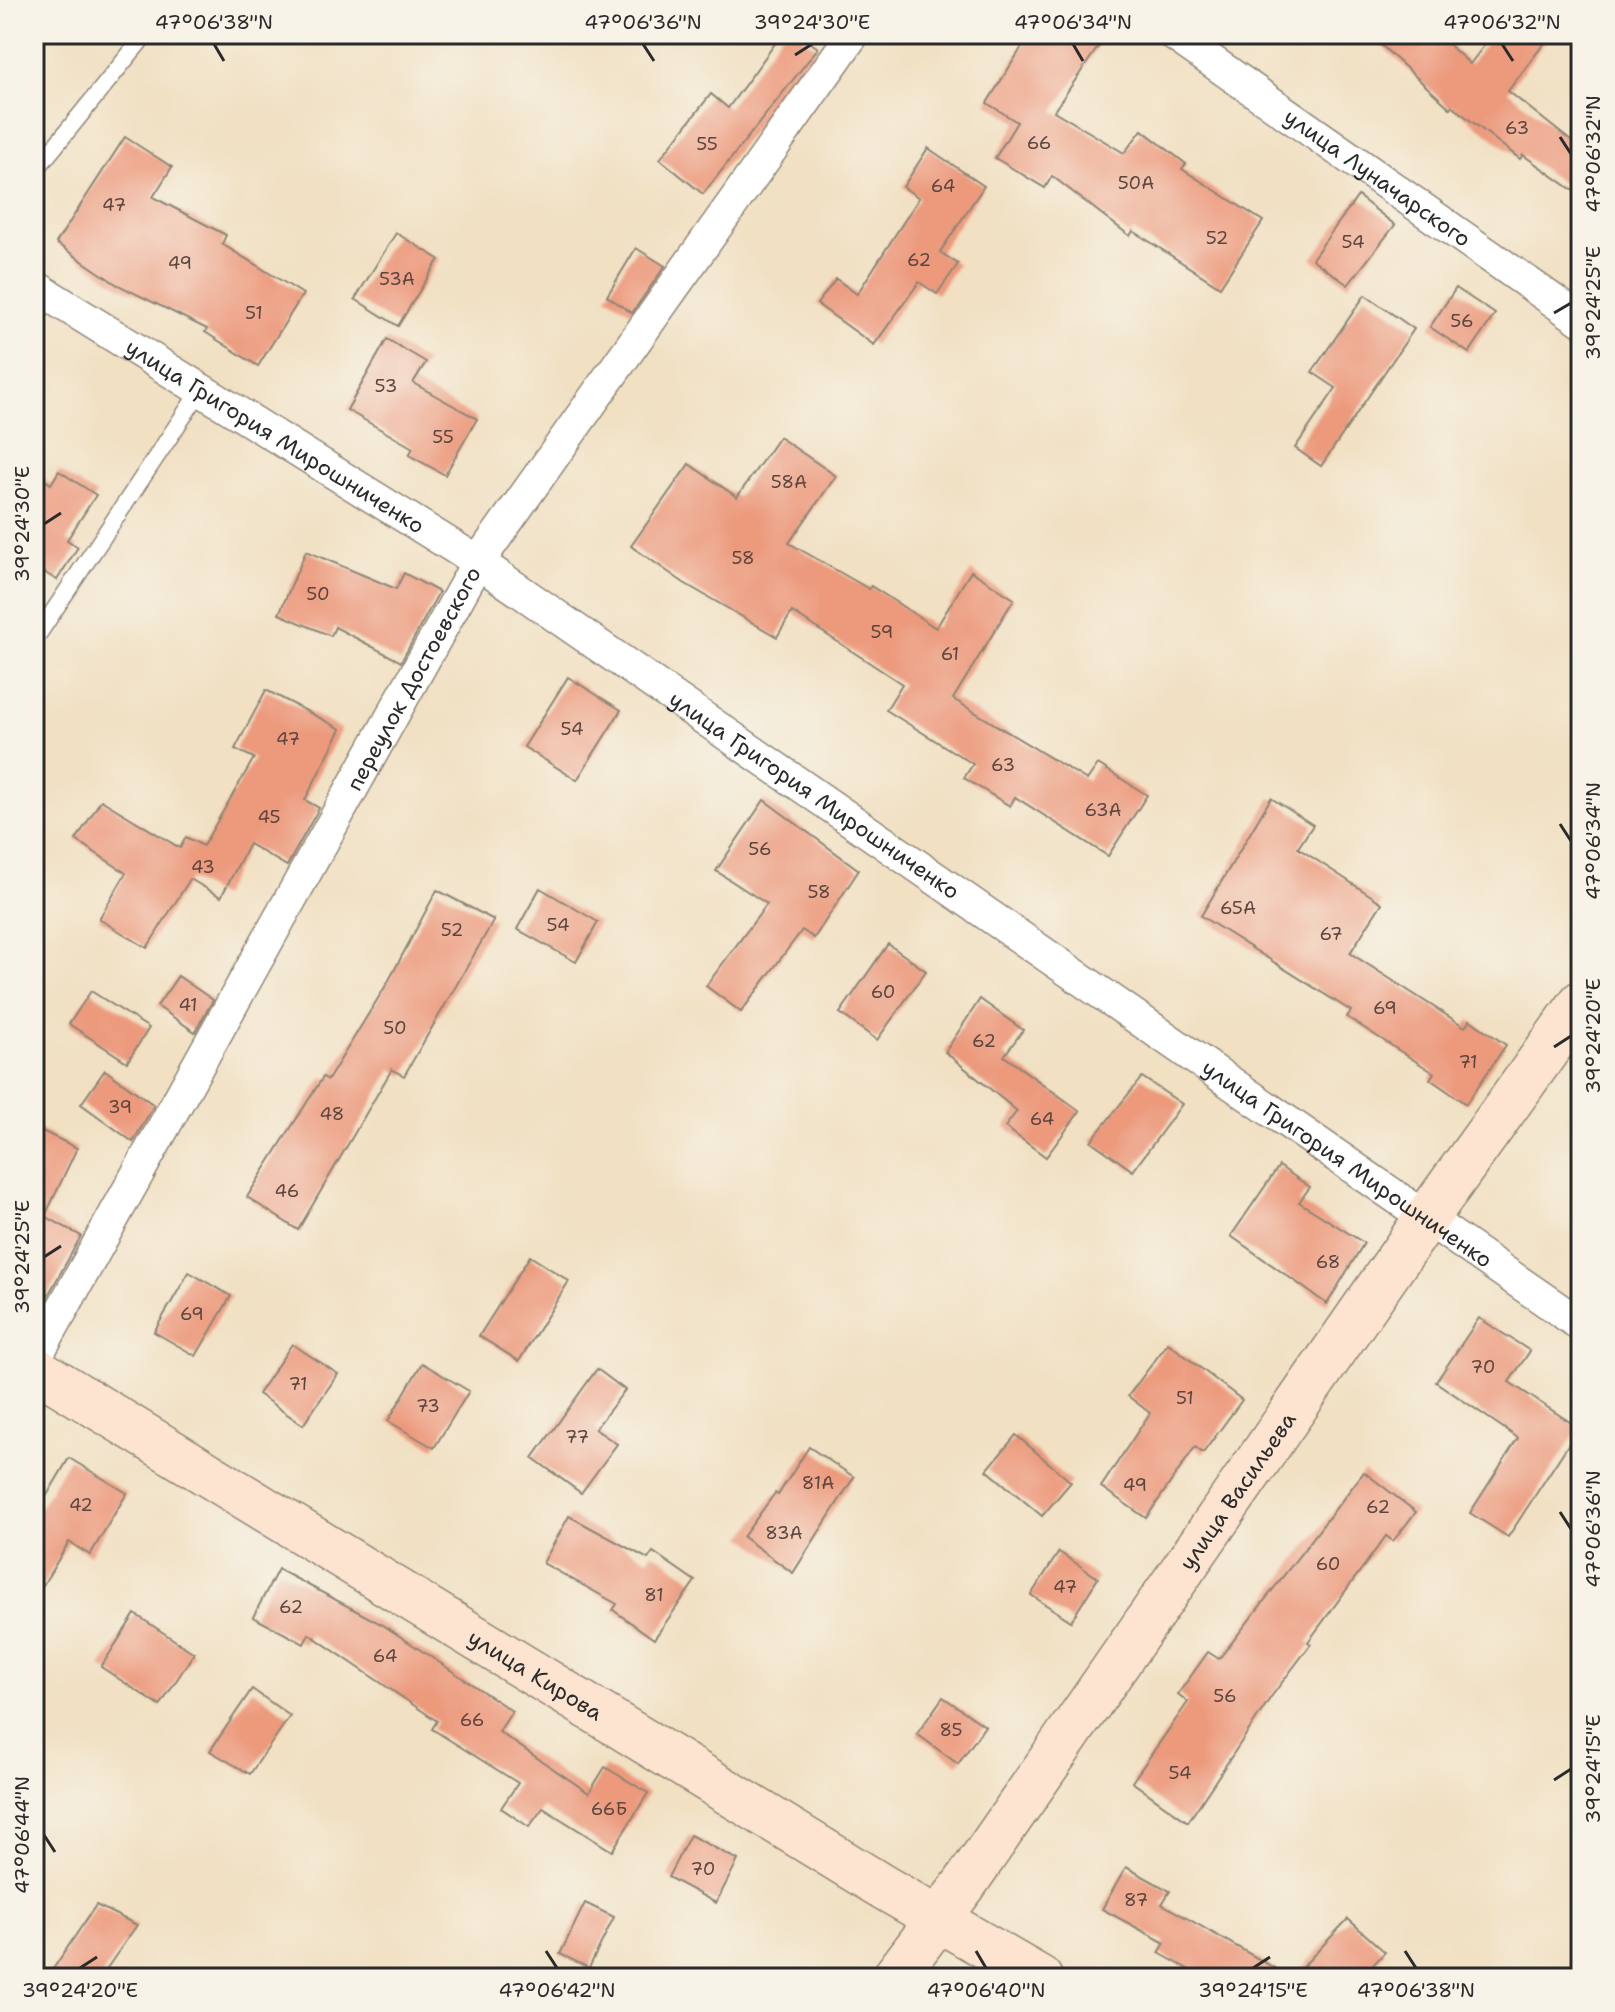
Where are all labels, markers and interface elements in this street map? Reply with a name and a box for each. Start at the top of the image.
text: 47°06'38"N [155,9,273,35]
text: 47°06'36"N [584,9,702,35]
text: 39°24'30"E [754,9,870,35]
text: 47°06'34"N [1014,9,1132,35]
text: 47°06'32"N [1443,9,1561,35]
text: 47°06'32"N [1580,95,1606,213]
street label: улица Луначарского [1278,102,1477,253]
house number: 63 [1505,116,1529,140]
house number: 66 [1027,131,1051,155]
house number: 55 [696,132,718,156]
house number: 50А [1118,171,1154,195]
house number: 64 [931,174,955,198]
house number: 47 [102,193,126,217]
house number: 52 [1206,226,1228,250]
house number: 54 [1341,230,1365,254]
text: 39°24'25"E [1580,246,1606,360]
house number: 62 [907,248,931,272]
house number: 49 [168,251,192,275]
house number: 53А [379,267,415,291]
house number: 51 [245,301,263,325]
house number: 56 [1450,309,1474,333]
street label: улица Григория Мирошниченко [120,332,430,540]
house number: 53 [375,374,397,398]
house number: 55 [432,425,454,449]
text: 39°24'30"E [9,466,35,582]
house number: 58А [771,470,807,494]
house number: 58 [731,546,755,570]
street label: переулок Достоевского [340,562,488,796]
house number: 50 [306,582,330,606]
house number: 59 [871,620,893,644]
house number: 61 [941,642,959,666]
street label: улица Григория Мирошниченко [663,685,965,906]
house number: 54 [560,717,584,741]
house number: 47 [276,727,300,751]
house number: 63 [991,753,1015,777]
text: 47°06'34"N [1580,782,1606,900]
house number: 63А [1084,798,1122,822]
house number: 45 [257,805,281,829]
house number: 56 [748,837,772,861]
house number: 43 [191,855,215,879]
house number: 58 [807,880,831,904]
house number: 65А [1220,896,1256,920]
house number: 54 [546,913,570,937]
house number: 52 [441,918,463,942]
house number: 67 [1319,922,1343,946]
text: 39°24'20"E [1580,978,1606,1094]
house number: 60 [871,980,895,1004]
house number: 41 [178,993,198,1017]
house number: 69 [1373,996,1397,1020]
house number: 50 [383,1016,407,1040]
house number: 62 [972,1029,996,1053]
house number: 71 [1458,1050,1478,1074]
street label: улица Григория Мирошниченко [1196,1053,1498,1274]
house number: 39 [108,1095,132,1119]
house number: 48 [320,1102,344,1126]
house number: 64 [1030,1107,1054,1131]
house number: 46 [275,1179,299,1203]
text: 39°24'25"E [9,1200,35,1314]
house number: 68 [1316,1250,1340,1274]
house number: 69 [180,1302,204,1326]
house number: 70 [1471,1355,1495,1379]
house number: 71 [288,1372,308,1396]
house number: 51 [1176,1386,1194,1410]
house number: 73 [416,1394,440,1418]
street label: улица Васильева [1173,1406,1303,1576]
house number: 77 [565,1425,589,1449]
text: 47°06'36"N [1580,1470,1606,1588]
house number: 81А [802,1471,834,1495]
house number: 49 [1123,1473,1147,1497]
house number: 42 [69,1493,93,1517]
house number: 62 [1366,1495,1390,1519]
house number: 83А [765,1521,803,1545]
house number: 60 [1316,1552,1340,1576]
house number: 47 [1053,1575,1077,1599]
house number: 81 [644,1583,664,1607]
house number: 62 [279,1595,303,1619]
street label: улица Кирова [463,1623,608,1727]
house number: 64 [373,1644,397,1668]
house number: 56 [1213,1684,1237,1708]
house number: 66 [460,1708,484,1732]
text: 39°24'15"E [1580,1714,1606,1824]
house number: 85 [939,1718,963,1742]
house number: 54 [1168,1761,1192,1785]
text: 47°06'44"N [9,1776,35,1894]
house number: 66Б [591,1797,627,1821]
house number: 70 [691,1857,715,1881]
house number: 87 [1124,1888,1148,1912]
text: 39°24'20"E [22,1977,138,2003]
text: 47°06'42"N [498,1977,616,2003]
text: 47°06'40"N [927,1977,1045,2003]
text: 39°24'15"E [1198,1977,1308,2003]
text: 47°06'38"N [1357,1977,1475,2003]

